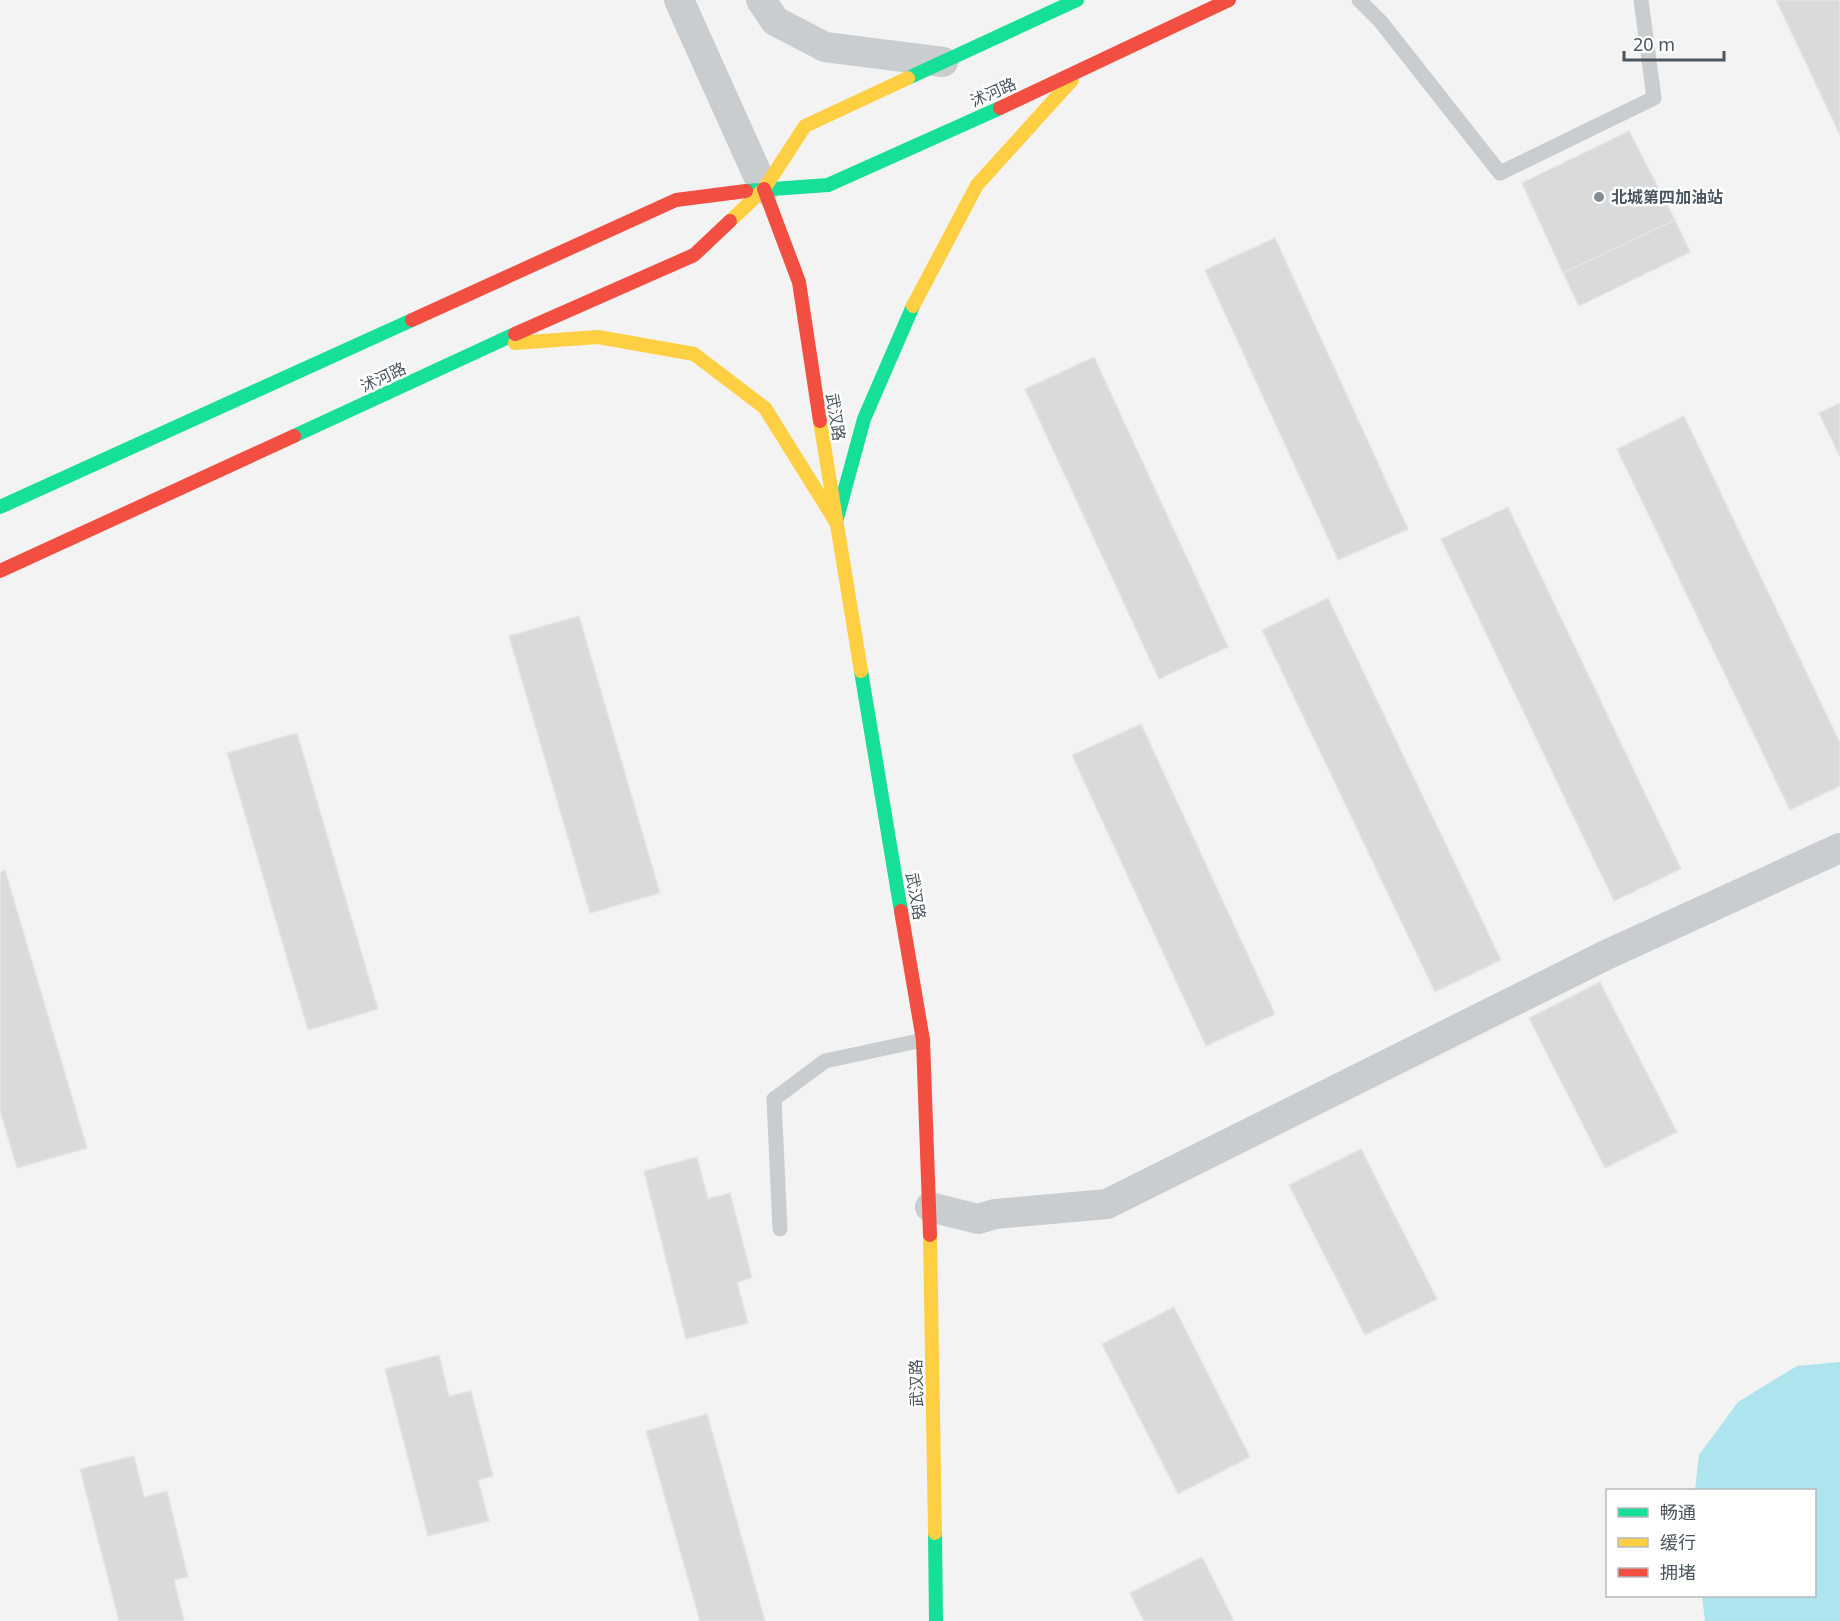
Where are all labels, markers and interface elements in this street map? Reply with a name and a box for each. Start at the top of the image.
scale bar [1624,24,1724,62]
text: 20 m [1633,32,1675,56]
street label: 沭河路 [967,72,1019,112]
place label: 北城第四加油站 [1611,186,1723,208]
marker: 北城第四加油站 [1592,190,1606,204]
street label: 沭河路 [357,357,409,397]
street label: 武汉路 [821,392,851,442]
street label: 武汉路 [901,870,931,922]
street label: 武汉路 [905,1359,927,1407]
legend [1606,1489,1816,1597]
text: 畅通 [1660,1500,1696,1524]
text: 缓行 [1660,1530,1696,1554]
text: 拥堵 [1660,1560,1696,1584]

